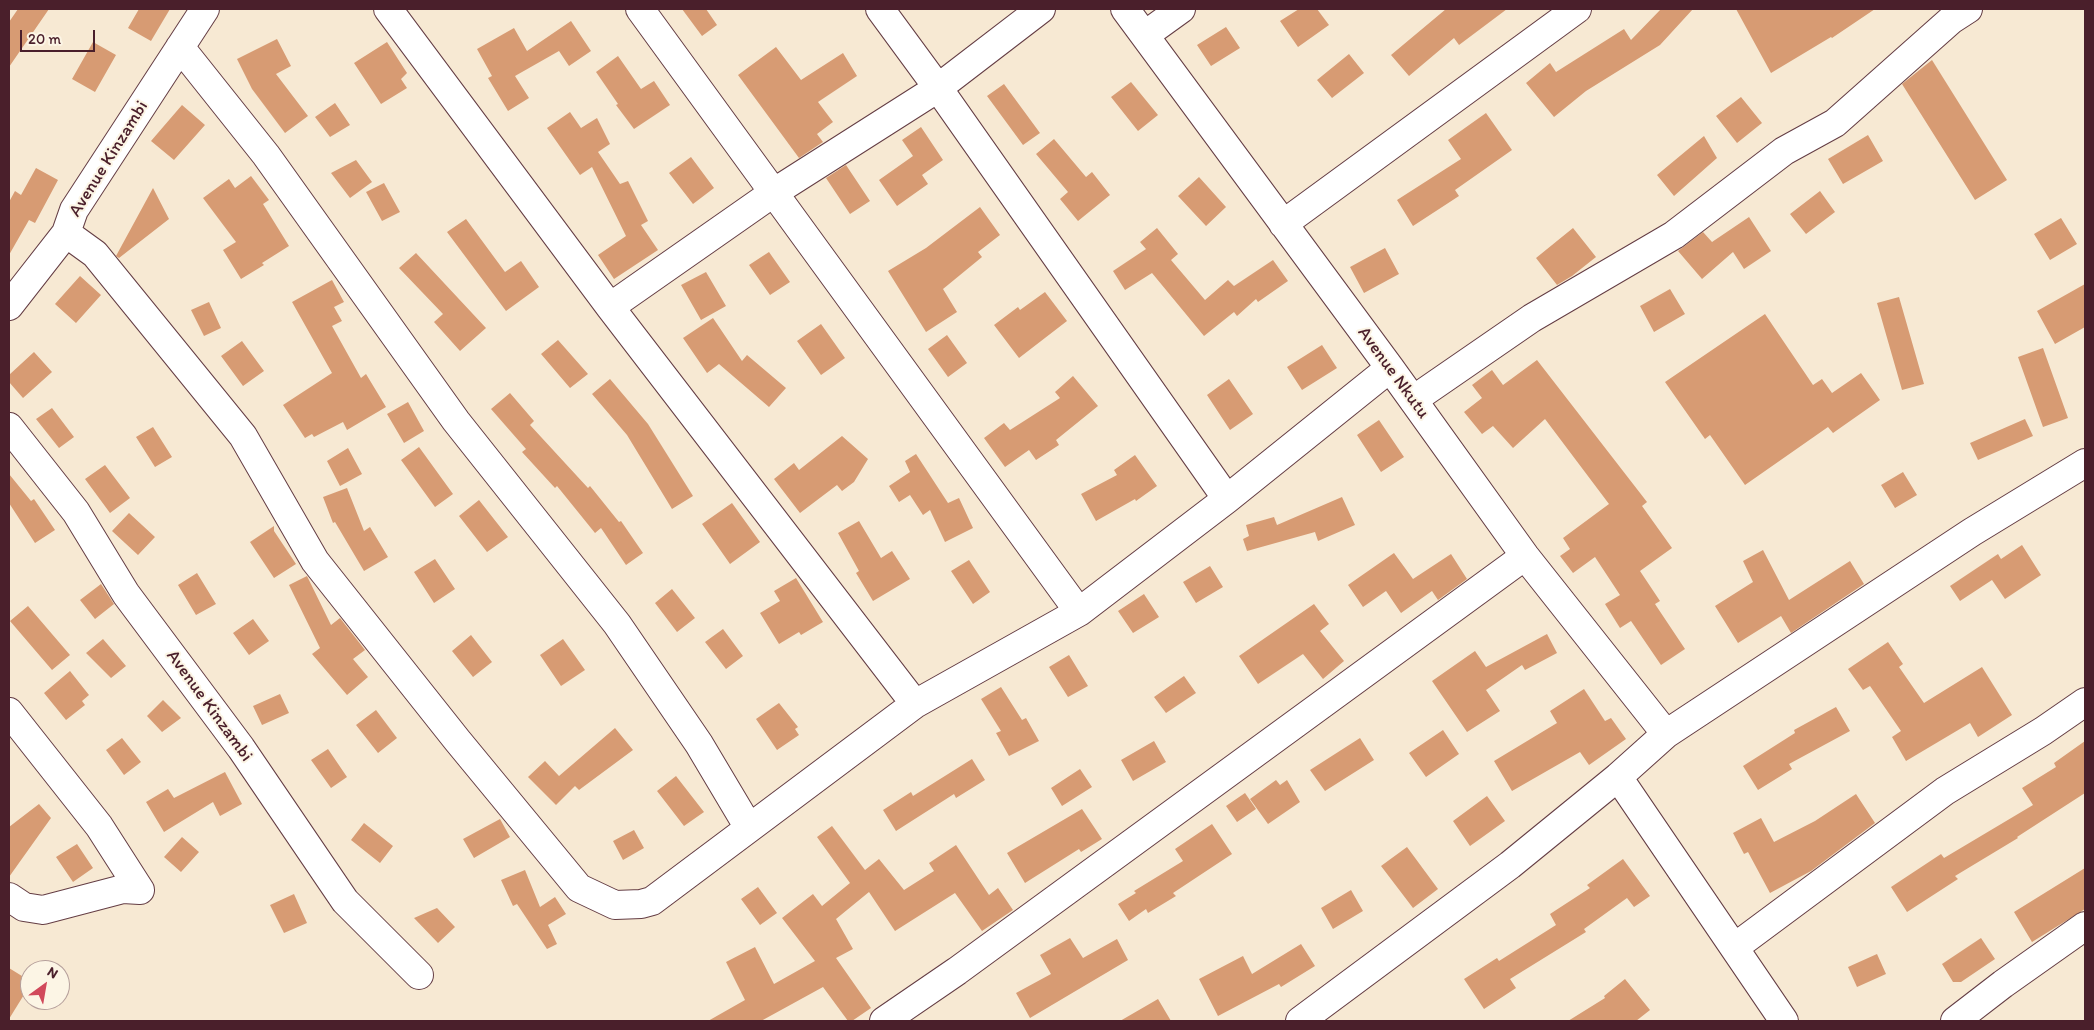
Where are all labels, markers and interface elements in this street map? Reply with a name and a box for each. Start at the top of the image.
scale bar [22,20,98,52]
text: 20 m [28,30,61,48]
street label: Avenue Kinzambi [65,97,153,221]
street label: Avenue Nkutu [1352,323,1434,423]
street label: Avenue Kinzambi [161,646,257,766]
north arrow [20,960,70,1010]
text: N [44,963,61,982]

